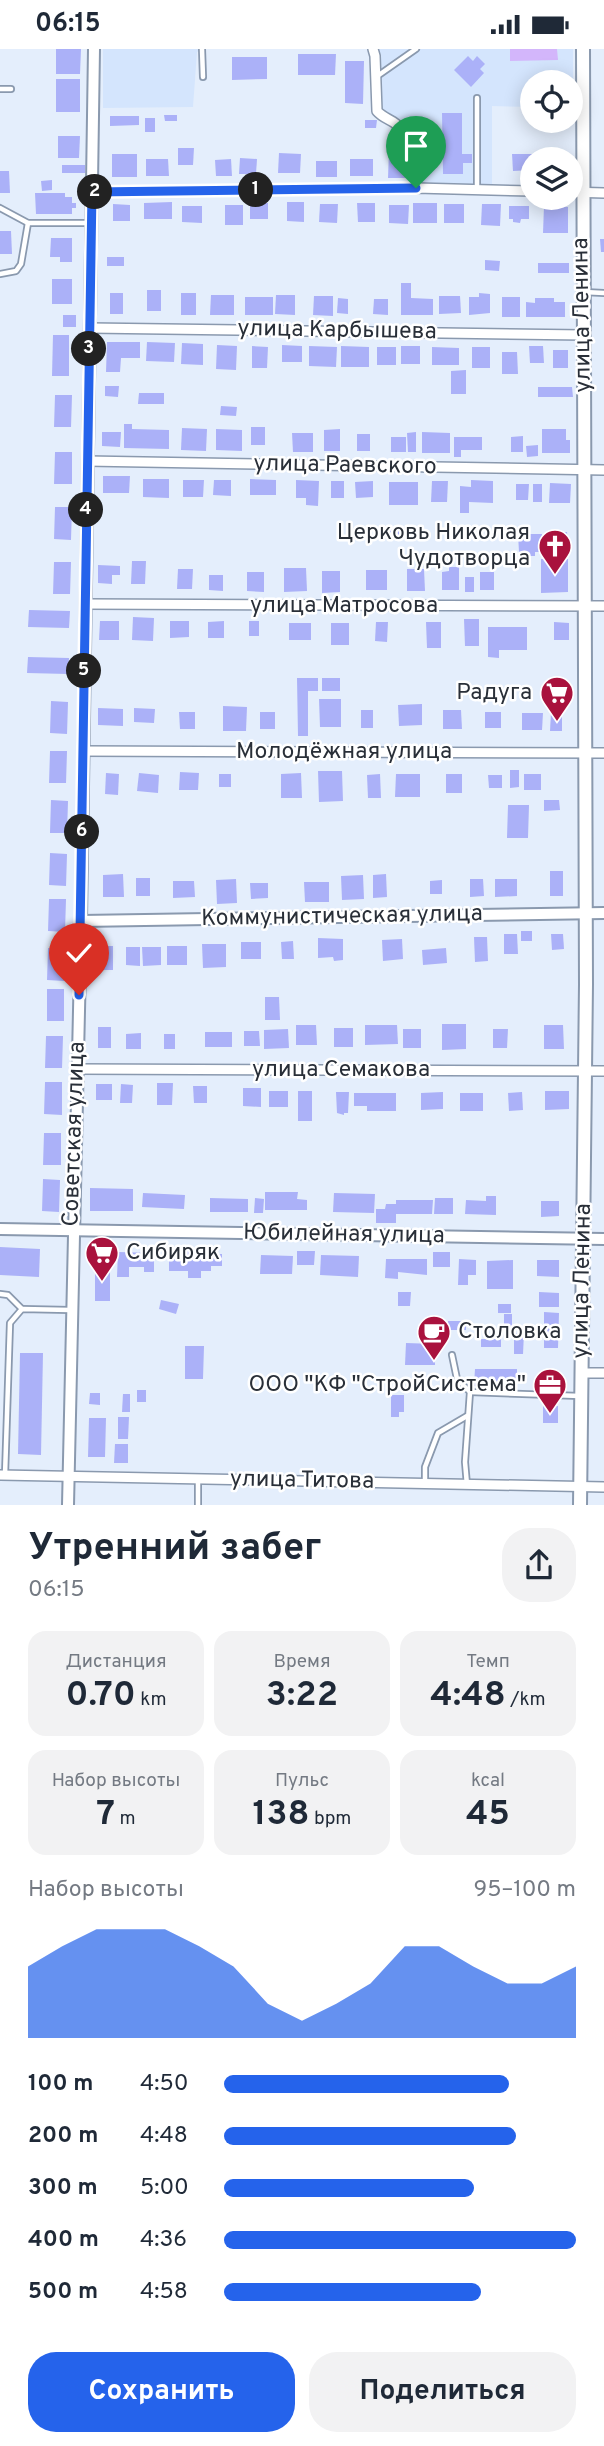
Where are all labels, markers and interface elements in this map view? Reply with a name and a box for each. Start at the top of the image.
text: 06:15 [35,8,101,41]
map controls [520,70,583,210]
button: locate [520,70,583,133]
pin [386,116,446,188]
icon: arrive [397,127,435,165]
button: layers [520,147,583,210]
pin: 1 [238,173,274,207]
pin: 2 [78,174,112,209]
text: 1 [252,177,259,201]
text: 2 [89,179,100,203]
street label: улица Ленина [567,237,599,393]
street label: улица Карбышева [237,315,437,347]
pin: 3 [72,331,106,367]
text: 3 [83,336,94,360]
street label: улица Раевского [253,450,437,482]
pin: 4 [68,493,104,527]
text: 4 [79,497,92,521]
place label: Церковь Николая Чудотворца [337,519,530,574]
church icon: Церковь Николая Чудотворца [536,527,574,576]
street label: улица Матросова [250,592,438,621]
pin: 5 [66,653,102,689]
text: 5 [78,658,89,682]
supermarket icon: Радуга [538,674,576,723]
place label: Радуга [456,679,532,708]
street label: Молодёжная улица [236,738,452,767]
pin: 6 [64,815,100,849]
text: 6 [76,819,87,843]
street label: Коммунистическая улица [201,900,483,934]
pin [49,923,109,995]
icon: check [60,934,98,972]
street label: Советская улица [57,1041,93,1227]
street label: улица Семакова [252,1056,430,1085]
street label: улица Ленина [567,1203,599,1359]
street label: Юбилейная улица [243,1219,445,1251]
supermarket icon: Сибиряк [83,1234,121,1283]
place label: Сибиряк [126,1239,220,1268]
cafe icon: Столовка [415,1313,453,1362]
place label: Столовка [458,1318,561,1347]
office icon: ООО "КФ "СтройСистема" [531,1366,569,1415]
place label: ООО "КФ "СтройСистема" [249,1371,526,1400]
street label: улица Титова [230,1465,374,1497]
text: Утренний забег [28,1525,322,1574]
button: share [502,1528,576,1602]
text: 06:15 [28,1576,85,1605]
text: Дистанция [65,1650,167,1674]
text: Время [273,1650,331,1674]
text: Темп [466,1650,510,1674]
text: 0.70 [65,1674,136,1718]
text: 3:22 [266,1674,338,1718]
text: 4:48 [430,1674,506,1718]
text: km [136,1688,167,1712]
text: /km [506,1688,546,1712]
text: Набор высоты [52,1769,180,1793]
text: Пульс [275,1769,329,1793]
text: kcal [471,1769,505,1793]
text: 7 [96,1793,115,1837]
text: 138 [253,1793,310,1837]
text: 45 [466,1793,510,1837]
text: m [115,1807,136,1831]
text: bpm [310,1807,351,1831]
text: Набор высоты [28,1876,184,1905]
text: 95–100 m [473,1876,576,1905]
text: 100 m [28,2070,93,2099]
text: 4:50 [140,2070,188,2099]
text: 200 m [28,2122,98,2151]
text: 4:48 [140,2122,188,2151]
text: 300 m [28,2174,98,2203]
text: 5:00 [140,2174,189,2203]
text: 400 m [28,2226,99,2255]
text: 4:36 [140,2226,187,2255]
text: 500 m [28,2278,98,2307]
text: 4:58 [140,2278,188,2307]
button: Сохранить [28,2352,295,2432]
button: Поделиться [309,2352,576,2432]

